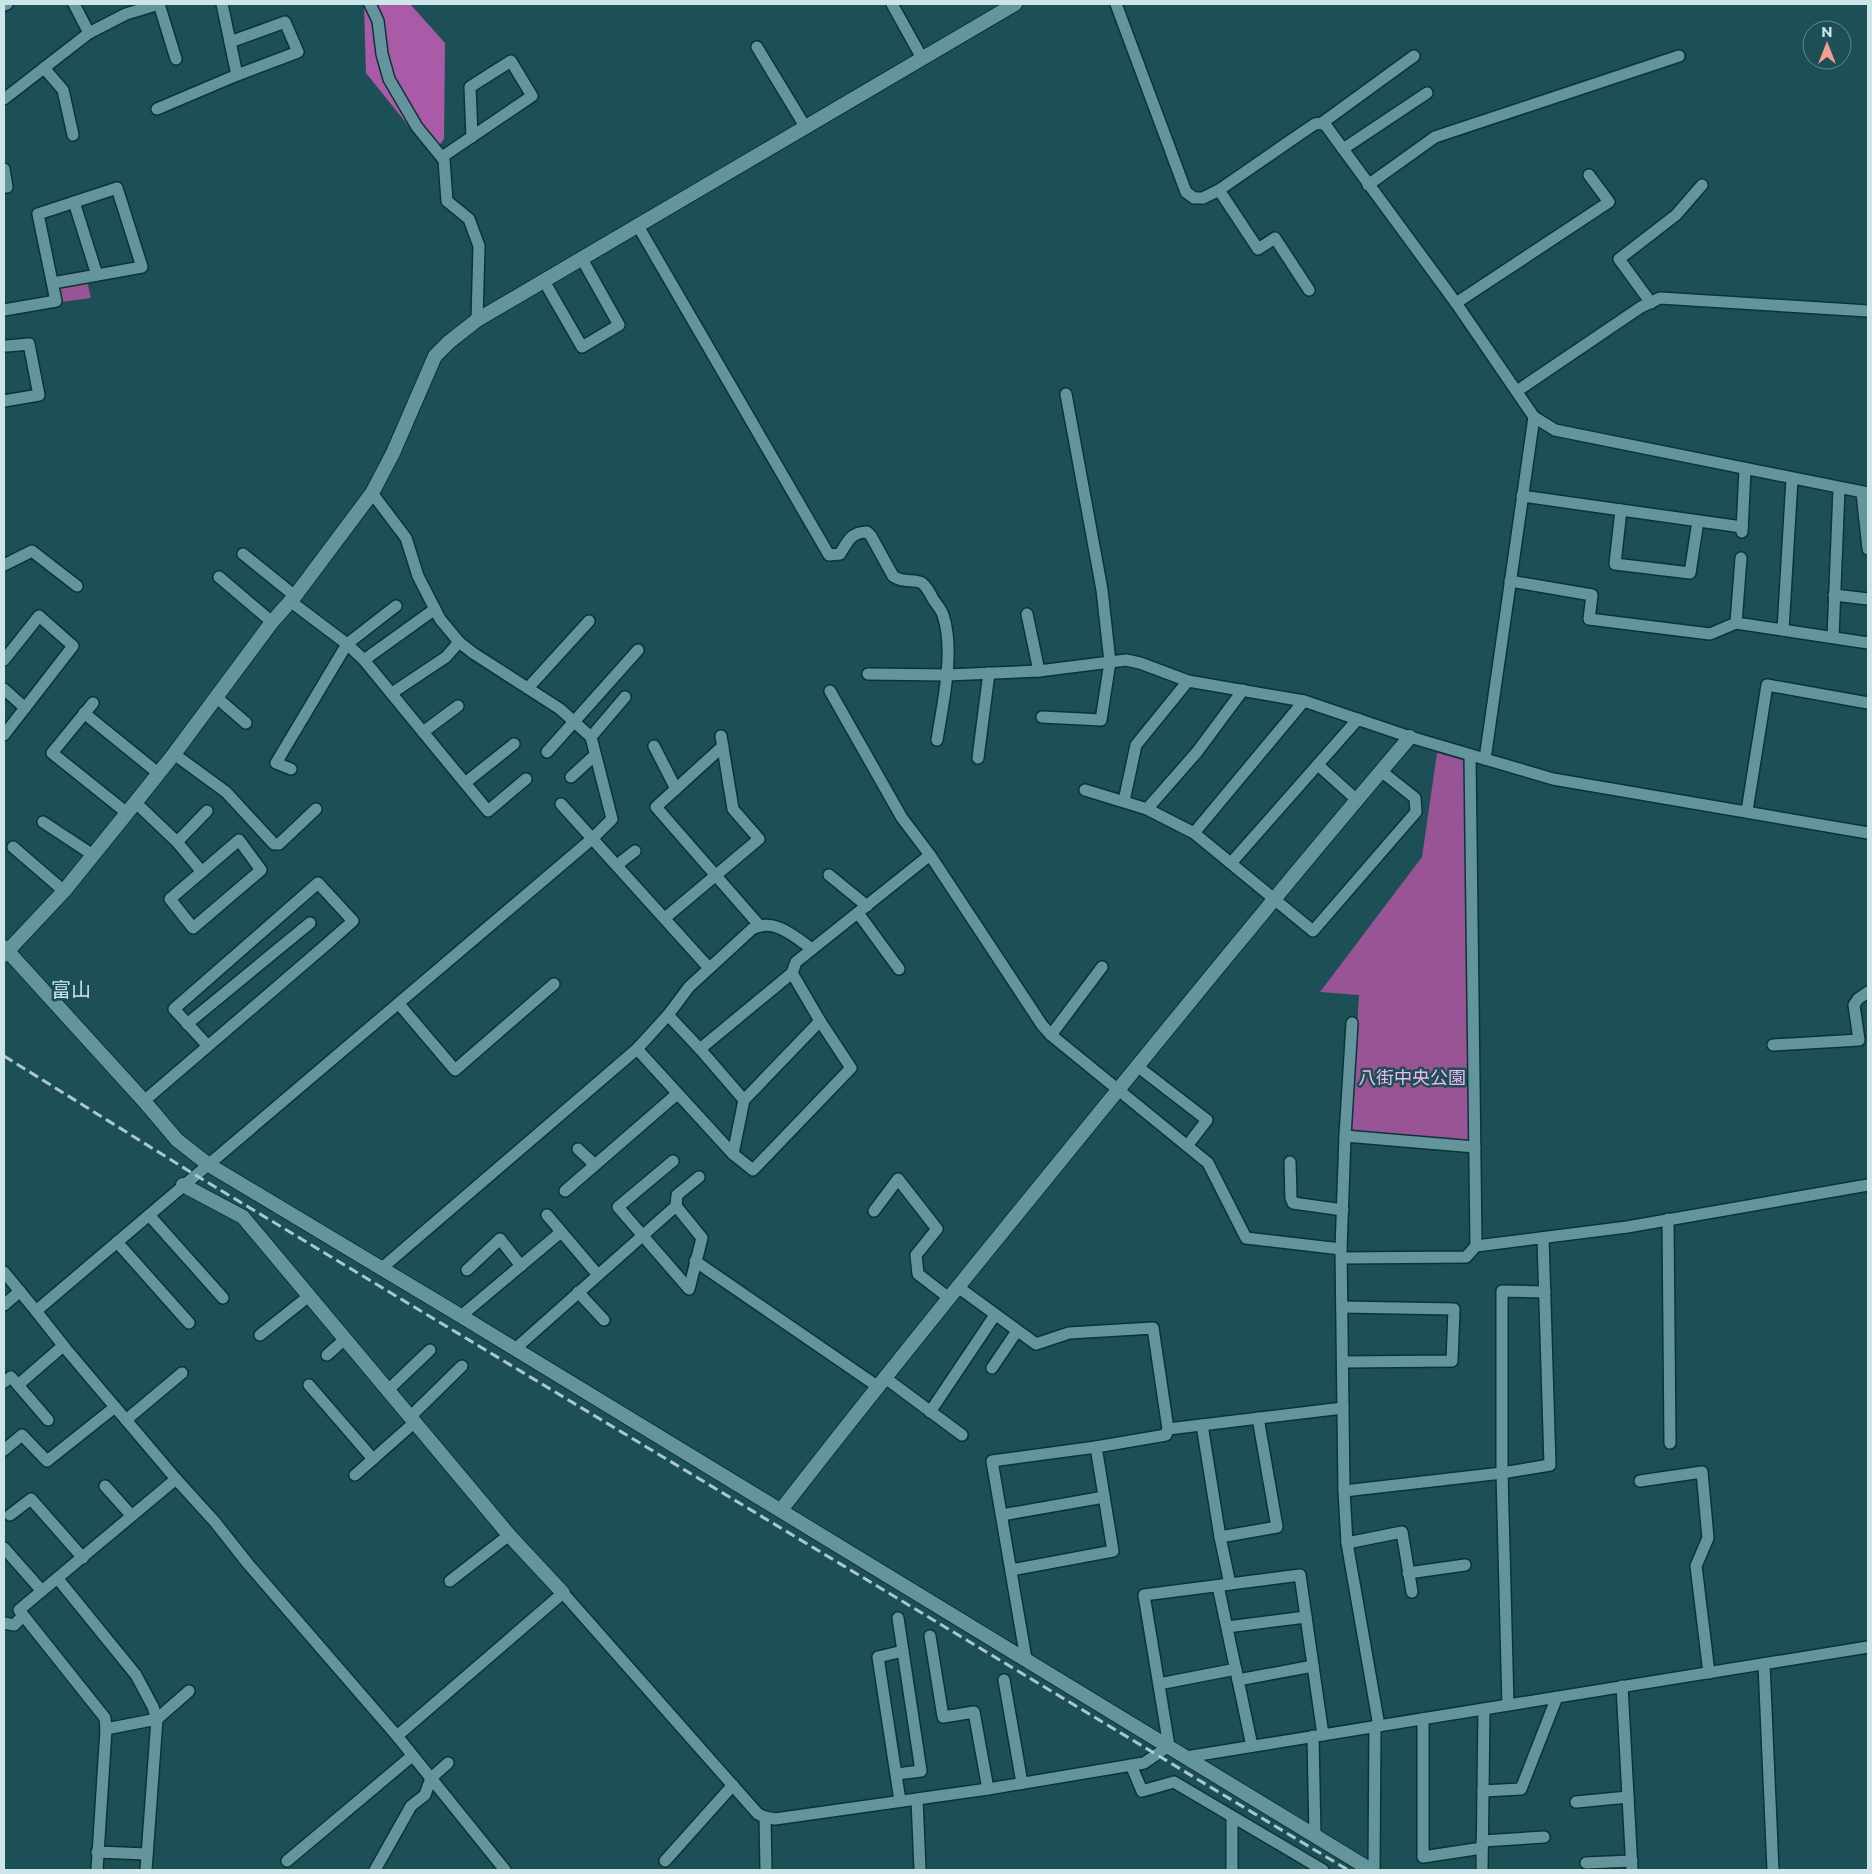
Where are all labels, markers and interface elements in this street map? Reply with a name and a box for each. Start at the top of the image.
north arrow [1802,20,1852,70]
text: N [1821,23,1833,41]
district label: 富山 [51,978,91,1002]
park label: 八街中央公園 [1358,1067,1466,1089]

